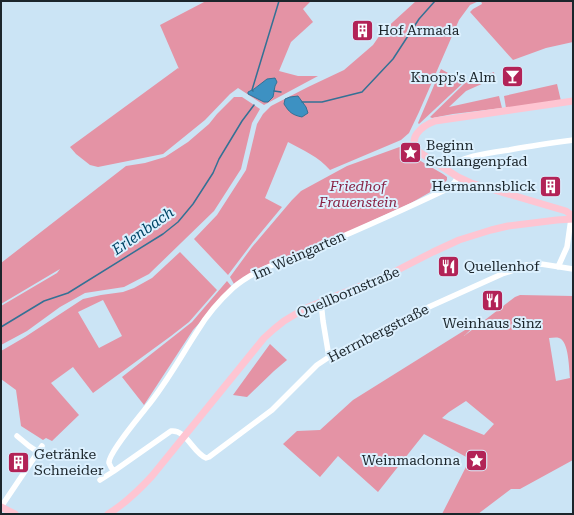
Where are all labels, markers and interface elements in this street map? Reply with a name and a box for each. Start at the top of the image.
building icon: Hof Armada [349,17,375,43]
place label: Hof Armada [378,22,460,38]
bar icon: Knopp's Alm [499,64,525,90]
place label: Knopp's Alm [410,69,496,85]
place label: Beginn Schlangenpfad [426,137,528,169]
place icon: Beginn Schlangenpfad [397,140,423,166]
building icon: Hermannsblick [538,173,564,199]
park label: Friedhof Frauenstein [318,178,398,210]
place label: Hermannsblick [431,178,536,194]
water label: Erlenbach [108,203,177,259]
street label: Im Weingarten [250,227,348,283]
restaurant icon: Quellenhof [436,253,462,279]
place label: Quellenhof [464,258,540,274]
street label: Quellbornstraße [294,263,402,321]
restaurant icon: Weinhaus Sinz [479,288,505,314]
street label: Herrnbergstraße [325,300,431,365]
place label: Weinhaus Sinz [443,315,542,331]
place label: Getränke Schneider [34,446,104,478]
place icon: Weinmadonna [463,447,489,473]
building icon: Getränke Schneider [5,449,31,475]
place label: Weinmadonna [362,452,460,468]

